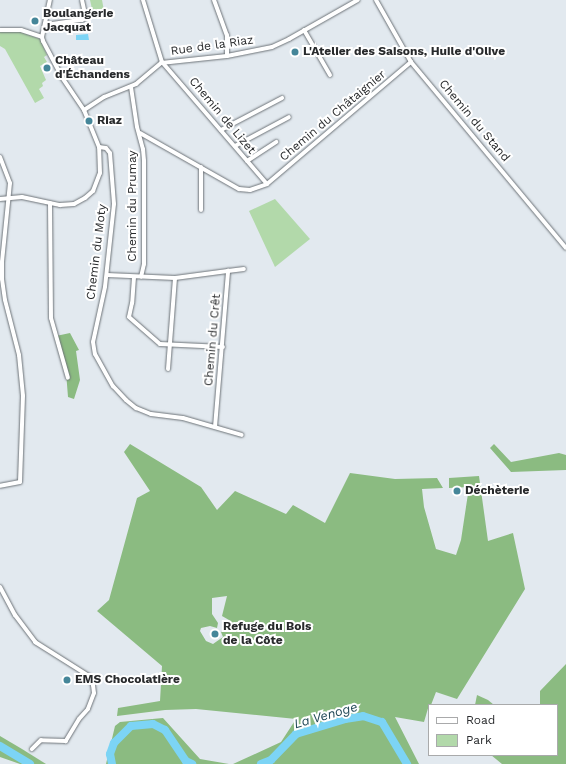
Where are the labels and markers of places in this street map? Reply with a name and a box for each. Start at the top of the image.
place label: Boulangerie Jacquat [43,7,113,35]
marker: Boulangerie Jacquat [30,16,40,26]
place label: L'Atelier des Saisons, Huile d'Olive [303,45,505,59]
marker: L'Atelier des Saisons, Huile d'Olive [290,47,300,57]
place label: Château d'Échandens [55,54,130,82]
marker: Château d'Échandens [42,63,52,73]
place label: Riaz [97,114,122,128]
marker: Riaz [84,116,94,126]
place label: Déchèterie [465,484,529,498]
marker: Déchèterie [452,486,462,496]
place label: Refuge du Bois de la Côte [223,620,311,648]
marker: Refuge du Bois de la Côte [210,629,220,639]
place label: EMS Chocolatière [75,673,180,687]
marker: EMS Chocolatière [62,675,72,685]

